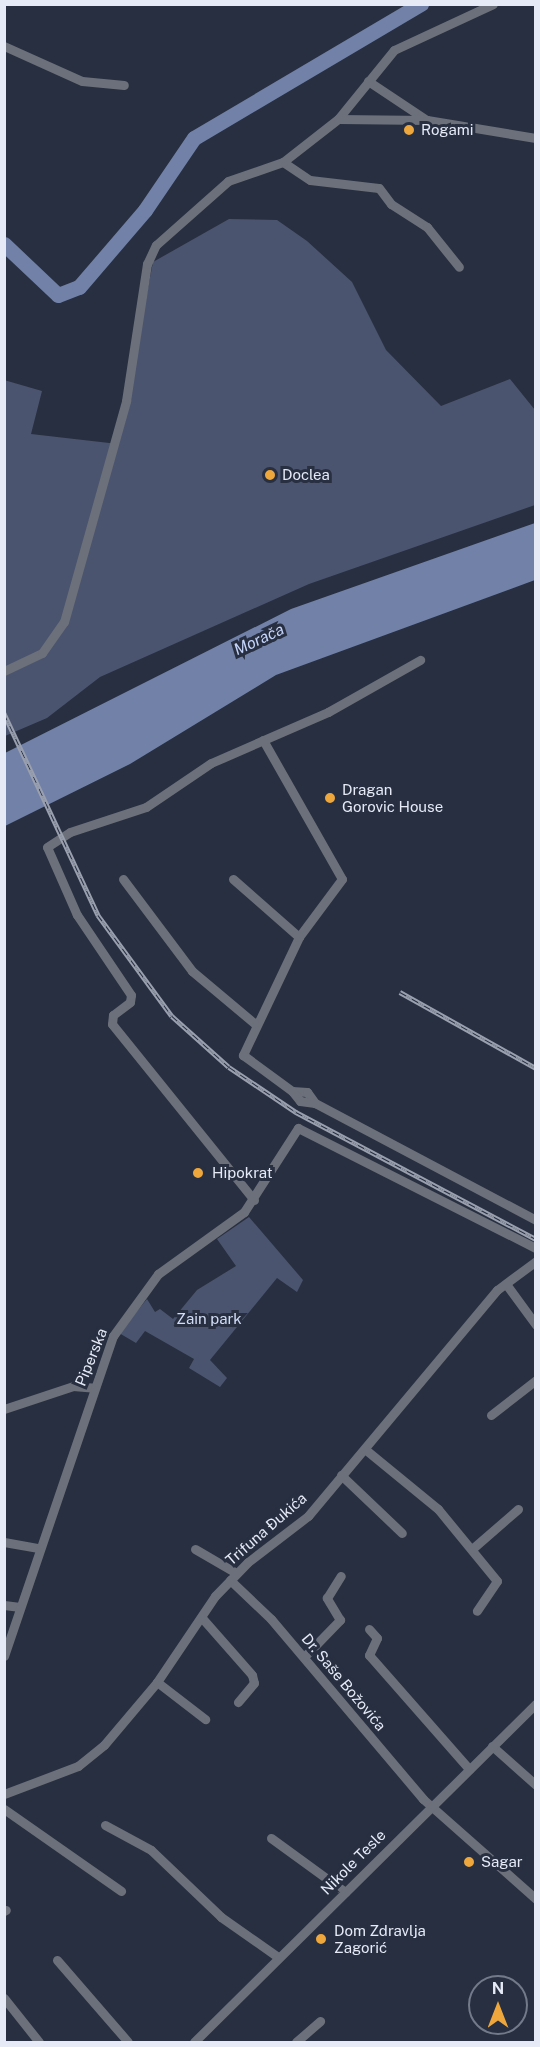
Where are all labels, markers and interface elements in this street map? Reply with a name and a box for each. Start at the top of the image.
place label: Rogami [421,121,473,139]
marker: Rogami [402,123,416,137]
place label: Doclea [282,466,330,484]
marker: Doclea [263,468,277,482]
water label: Morača [231,620,287,660]
place label: Dragan Gorovic House [342,780,443,815]
marker: Dragan Gorovic House [323,791,337,805]
marker: Hipokrat [189,1164,207,1182]
place label: Hipokrat [212,1164,273,1182]
park label: Zain park [176,1310,242,1328]
street label: Piperska [71,1325,111,1389]
street label: Trifuna Đukića [222,1489,310,1569]
street label: Dr. Saše Božovića [298,1630,390,1734]
street label: Nikole Tesle [317,1826,389,1898]
place label: Sagar [481,1853,523,1871]
marker: Sagar [462,1855,476,1869]
place label: Dom Zdravlja Zagorić [334,1921,426,1956]
marker: Dom Zdravlja Zagorić [312,1930,330,1948]
north arrow [468,1975,528,2035]
text: N [492,1979,504,1998]

